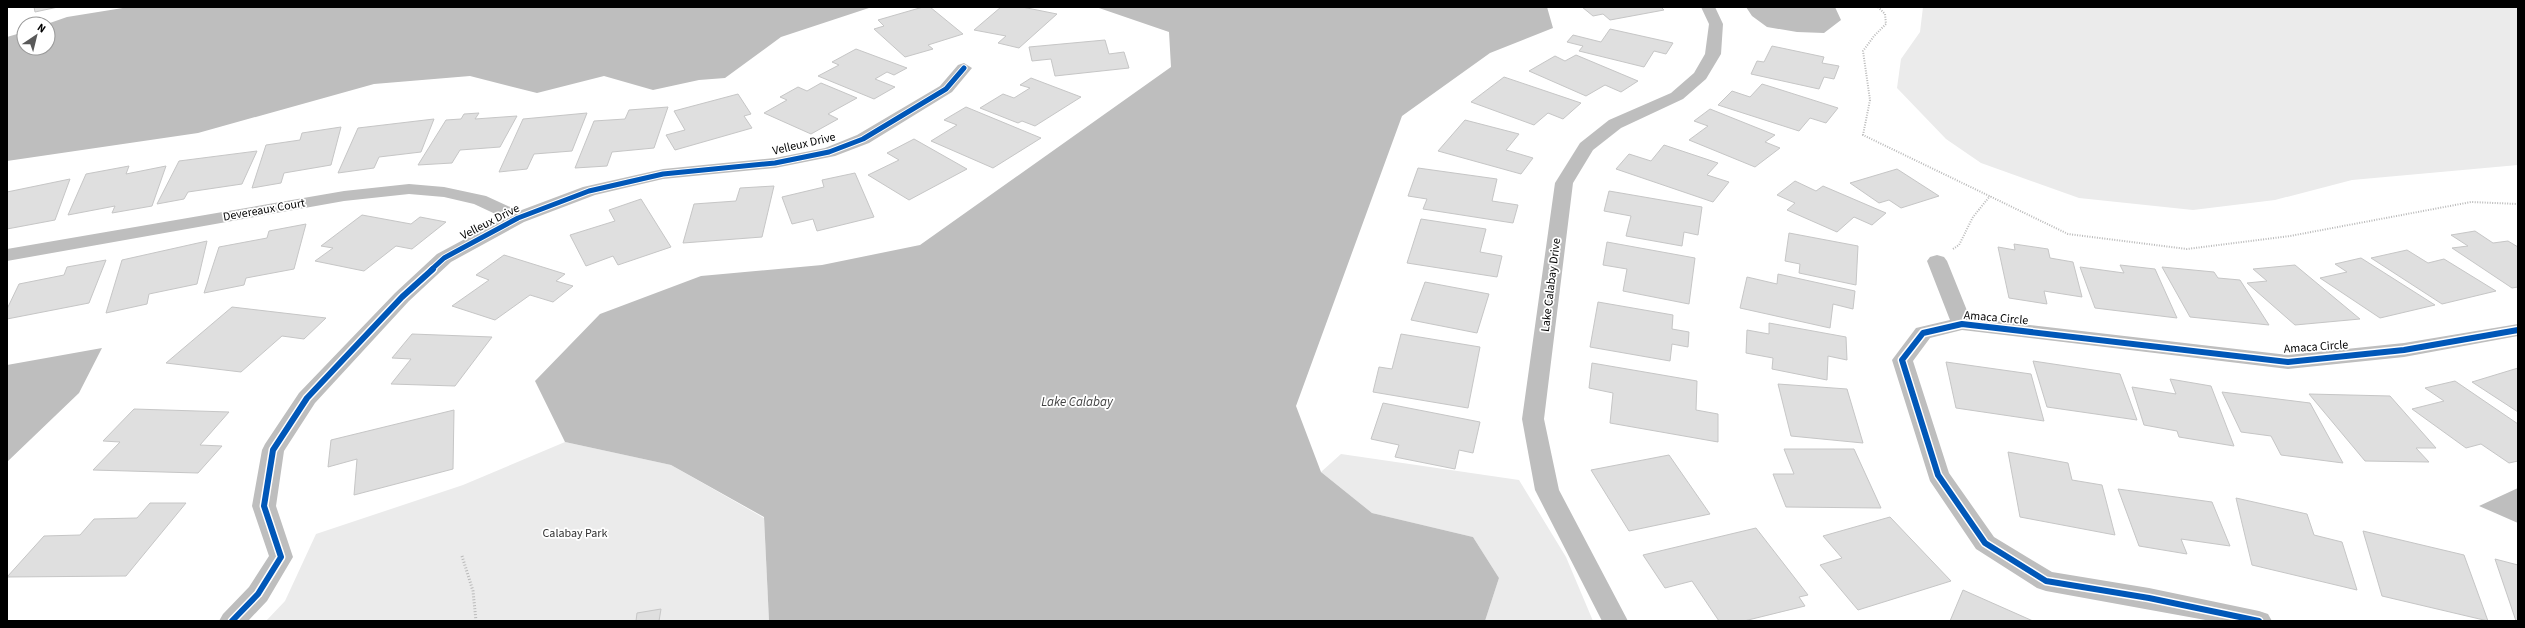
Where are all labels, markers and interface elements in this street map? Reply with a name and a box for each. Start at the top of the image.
north arrow [16,16,56,56]
text: N [34,20,49,36]
street label: Velleux Drive [771,128,837,160]
street label: Devereaux Court [222,194,306,226]
street label: Velleux Drive [457,200,523,244]
street label: Lake Calabay Drive [1537,237,1565,333]
street label: Amaca Circle [1963,307,2029,329]
street label: Amaca Circle [2283,336,2349,358]
water label: Lake Calabay [1041,393,1114,411]
park label: Calabay Park [543,525,608,542]

